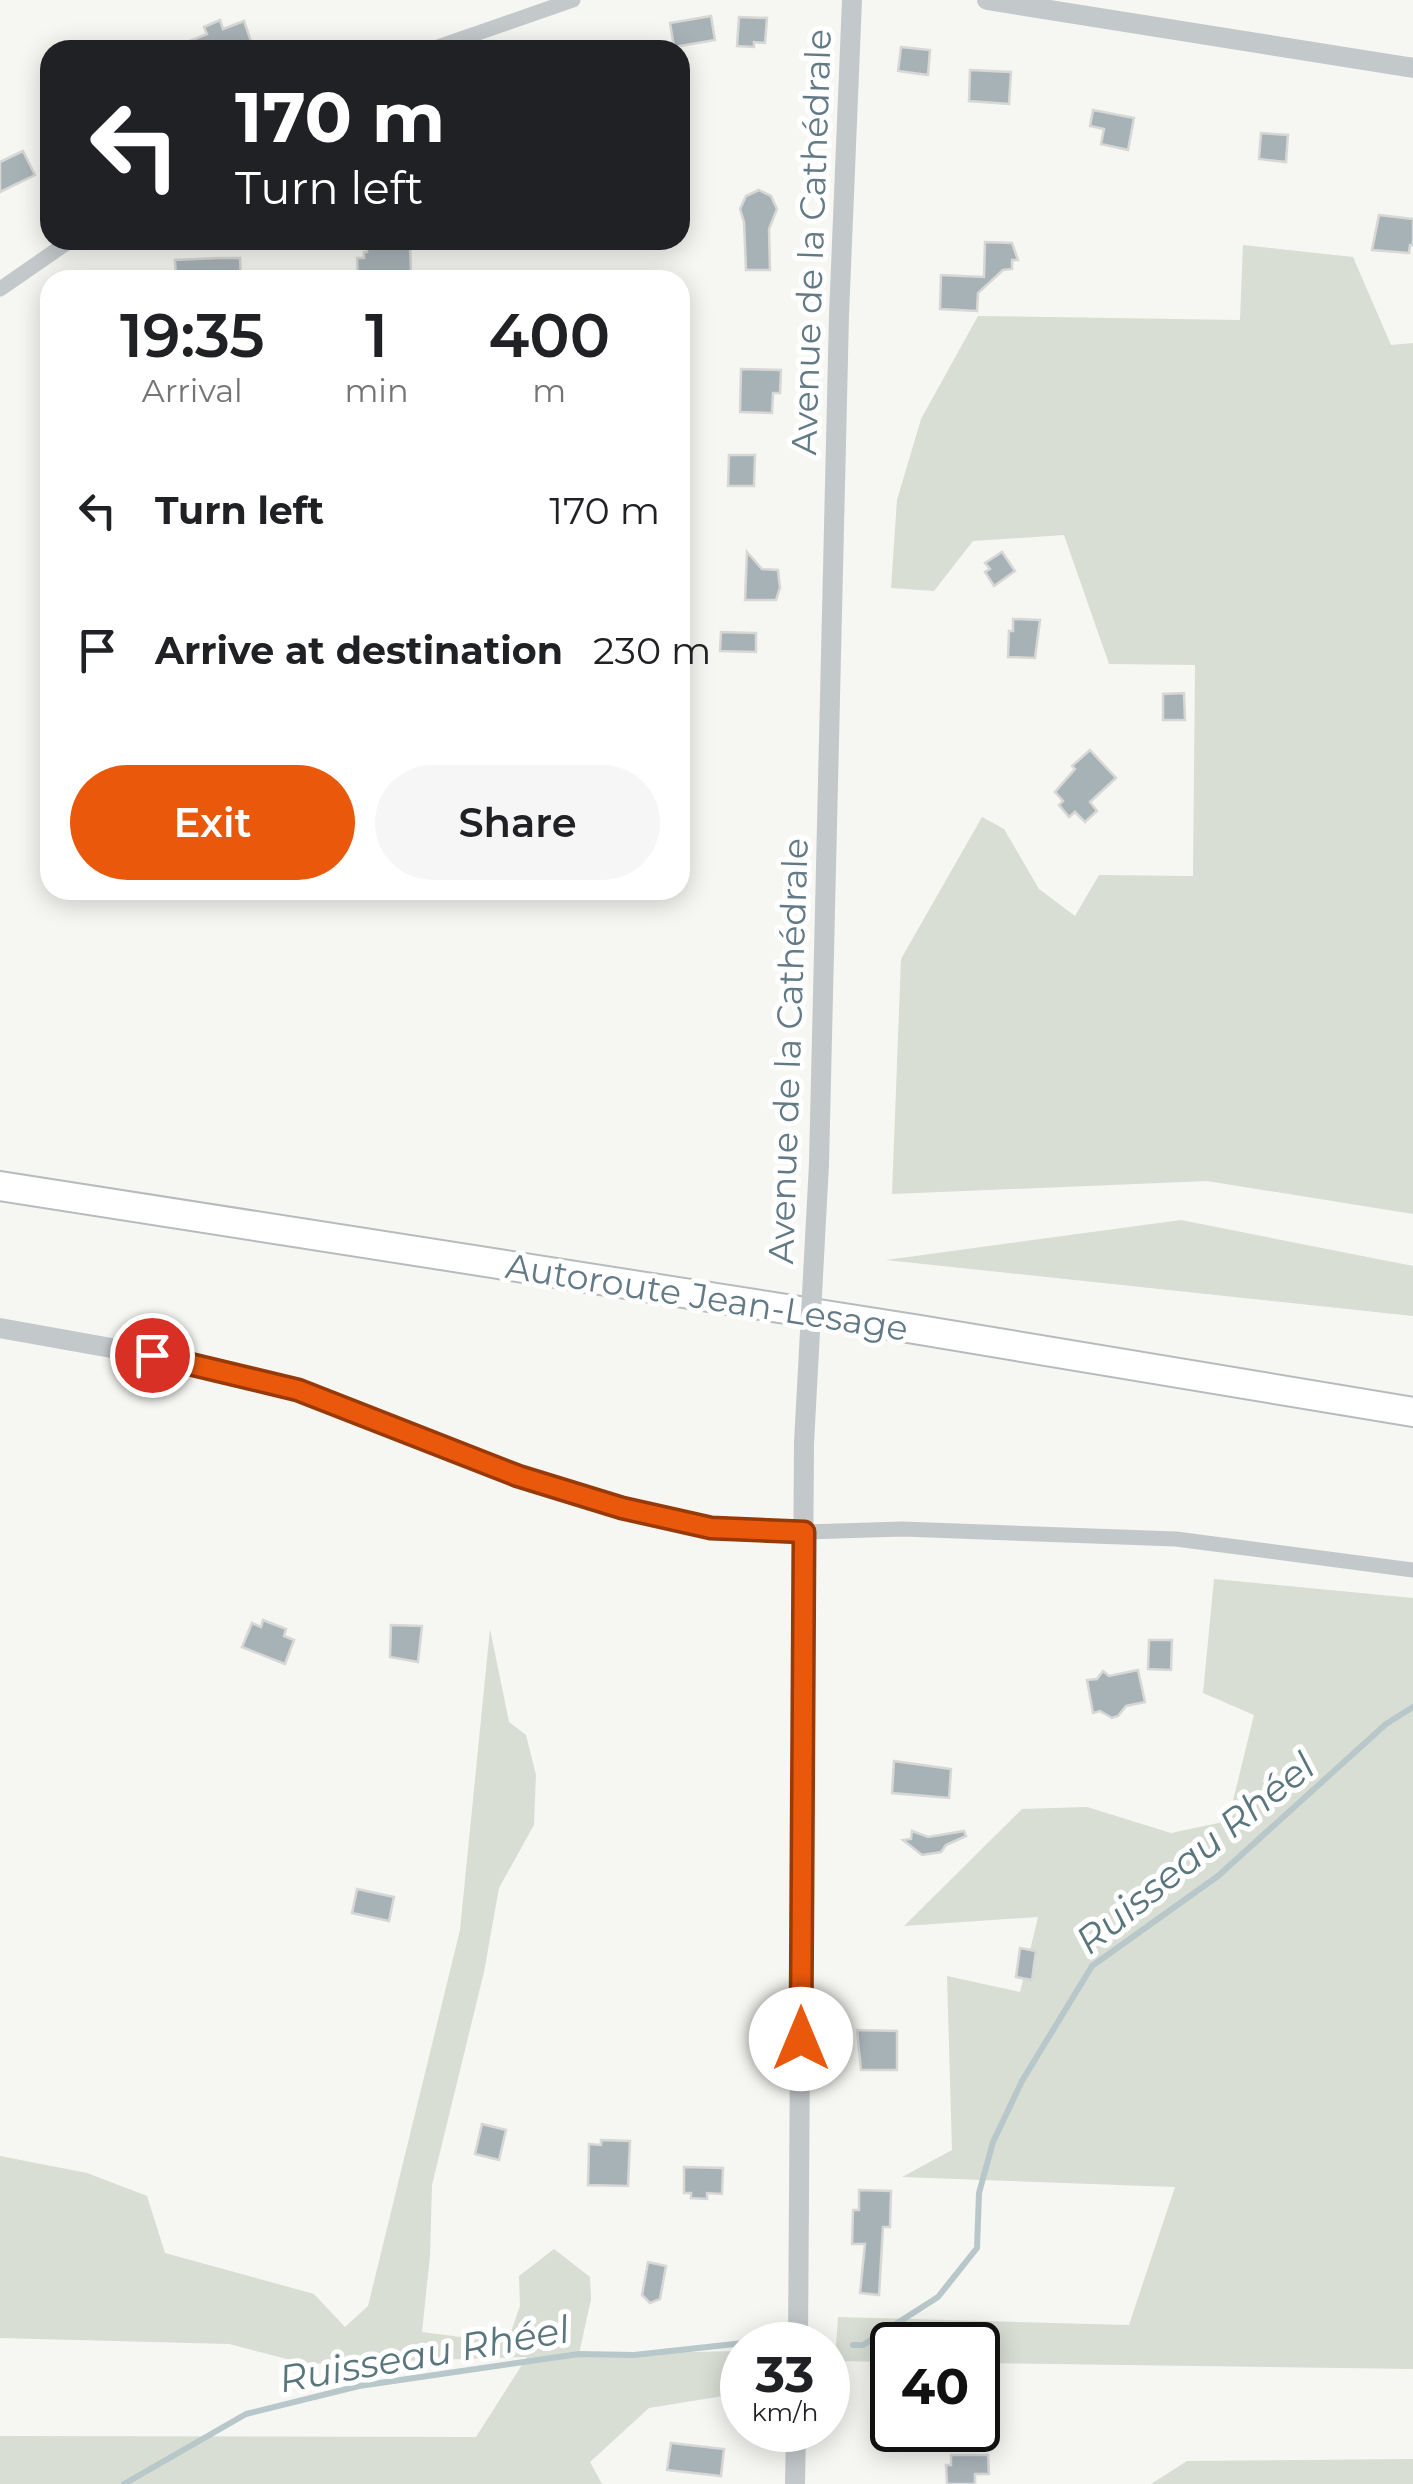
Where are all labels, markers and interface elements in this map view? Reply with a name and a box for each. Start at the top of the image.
street label: Avenue de la Cathédrale [782,28,840,456]
text: 170 m [235,74,445,160]
icon: left [70,80,200,210]
text: Turn left [235,160,423,215]
text: 19:35 [120,299,264,372]
text: 1 [365,299,388,372]
text: 400 [489,299,610,372]
text: Arrival [142,371,243,410]
text: min [344,371,409,410]
text: m [532,371,566,410]
icon: left [70,483,125,538]
text: Turn left [155,487,324,534]
text: 170 m [549,487,660,534]
icon: arrive [70,623,125,678]
text: Arrive at destination [155,627,563,674]
text: 230 m [593,627,711,674]
button: Exit [70,765,355,880]
button: Share [375,765,660,880]
street label: Avenue de la Cathédrale [759,837,817,1265]
street label: Autoroute Jean-Lesage [503,1244,911,1350]
pin [110,1313,195,1398]
icon: arrive [125,1328,180,1383]
water label: Ruisseau Rhéel [1066,1742,1325,1964]
position arrow [749,1987,853,2091]
water label: Ruisseau Rhéel [275,2305,574,2403]
speed limit sign: 40 [870,2322,1000,2452]
text: 33 [756,2344,814,2405]
text: km/h [752,2397,818,2427]

